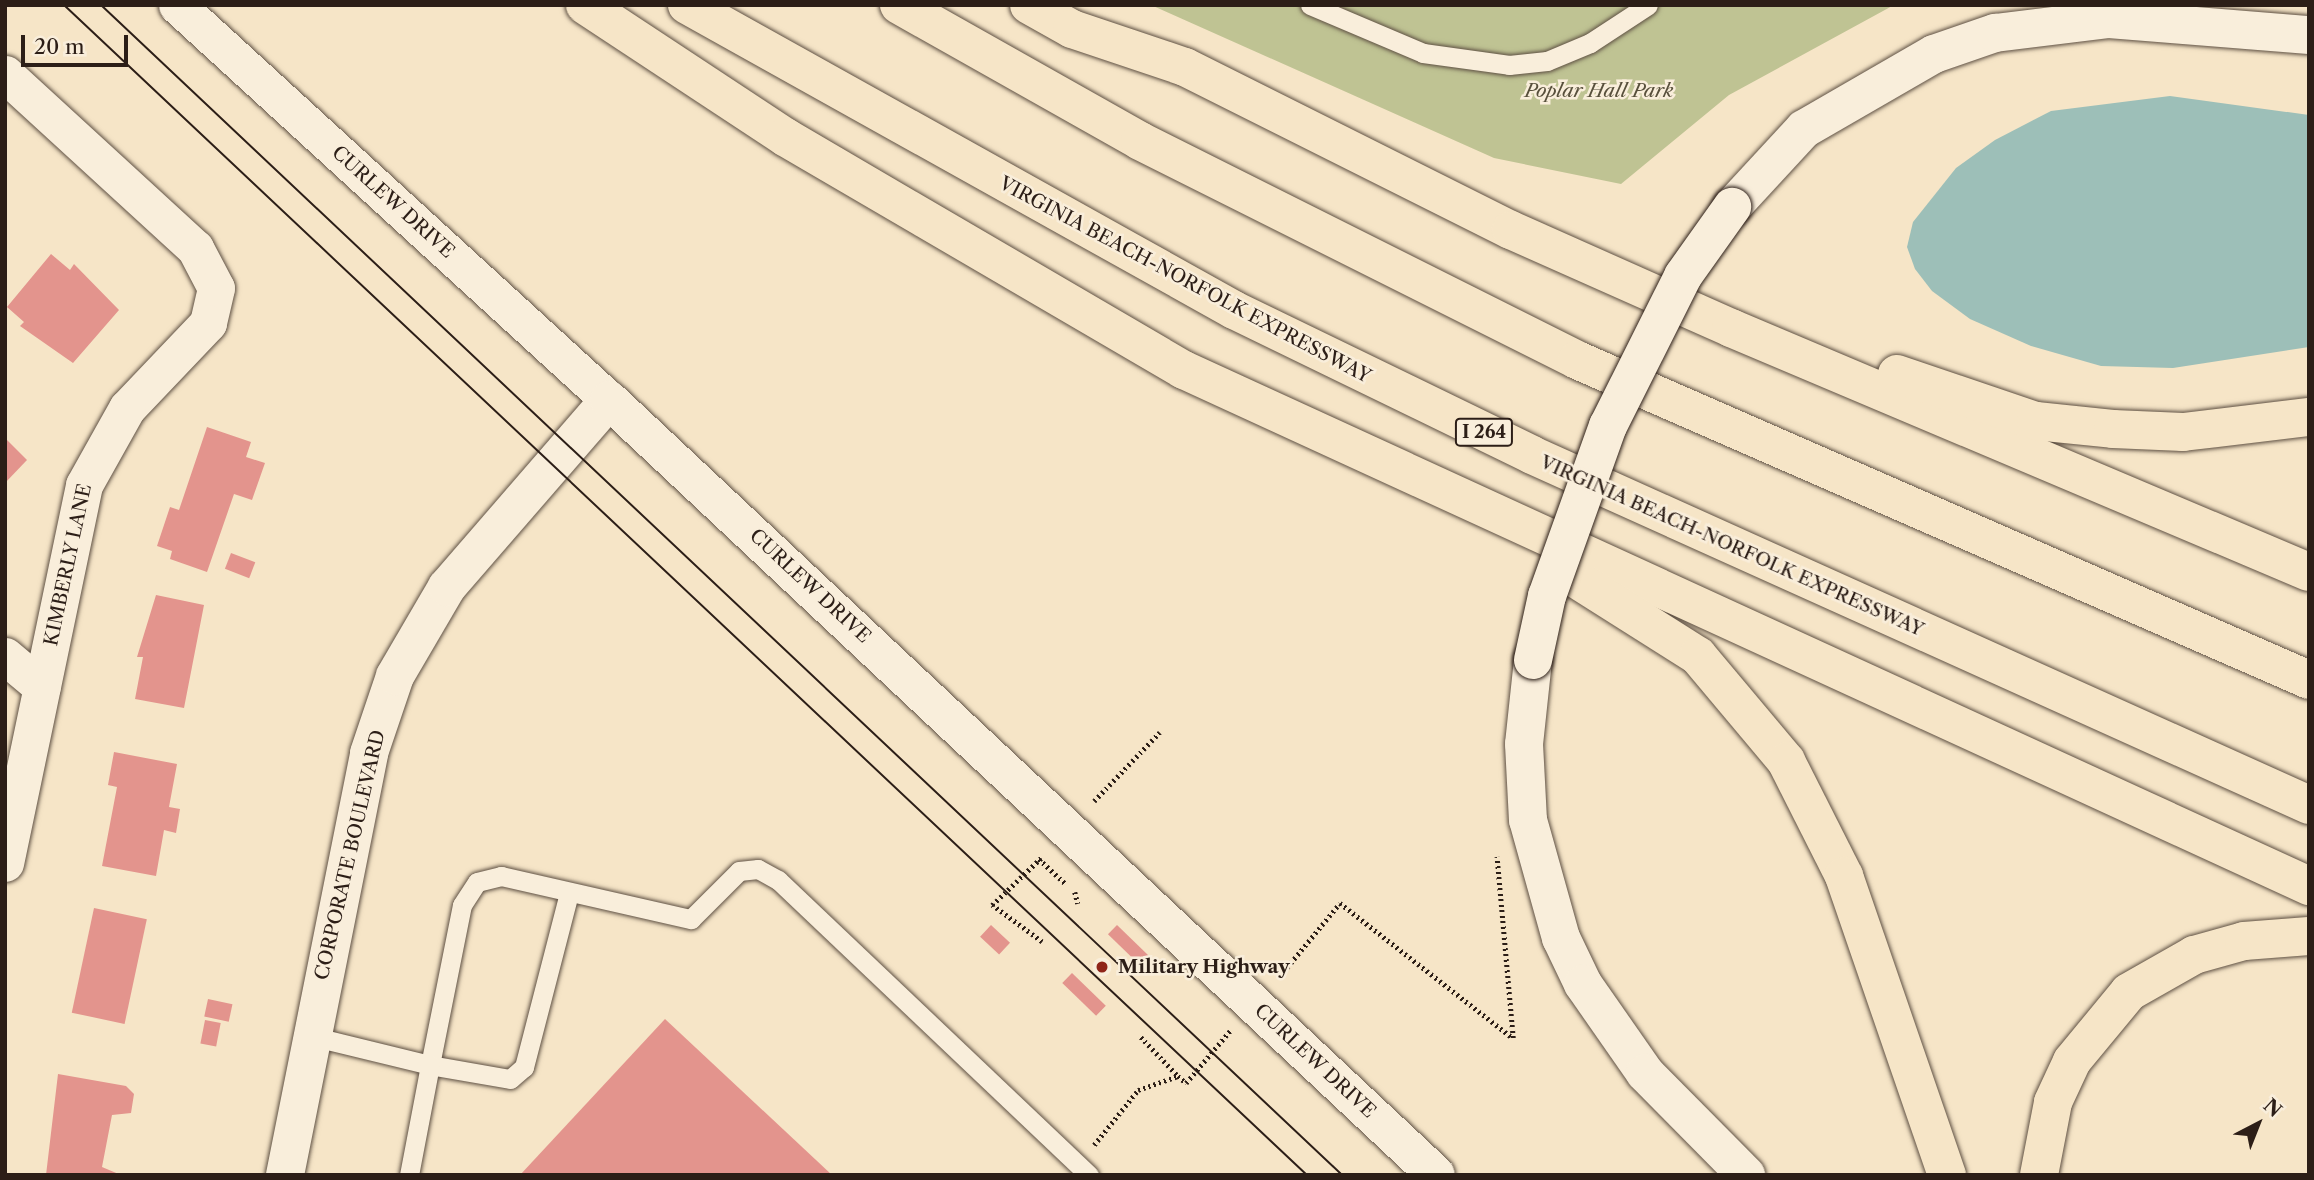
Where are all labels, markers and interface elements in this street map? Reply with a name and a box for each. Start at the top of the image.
scale bar [24,21,131,65]
text: 20 m [34,34,85,59]
park label: Poplar Hall Park [1525,80,1673,102]
street label: CURLEW DRIVE [327,141,459,263]
street label: VIRGINIA BEACH-NORFOLK EXPRESSWAY [995,172,1375,388]
road number: I 264 [1454,418,1514,446]
street label: VIRGINIA BEACH-NORFOLK EXPRESSWAY [1536,450,1928,642]
street label: KIMBERLY LANE [40,481,96,649]
street label: CURLEW DRIVE [745,524,875,648]
street label: CORPORATE BOULEVARD [310,728,390,982]
place label: Military Highway [1118,956,1290,978]
marker: Military Highway [1092,957,1112,977]
street label: CURLEW DRIVE [1250,999,1380,1123]
north arrow [2223,1089,2293,1159]
text: N [2259,1094,2286,1122]

